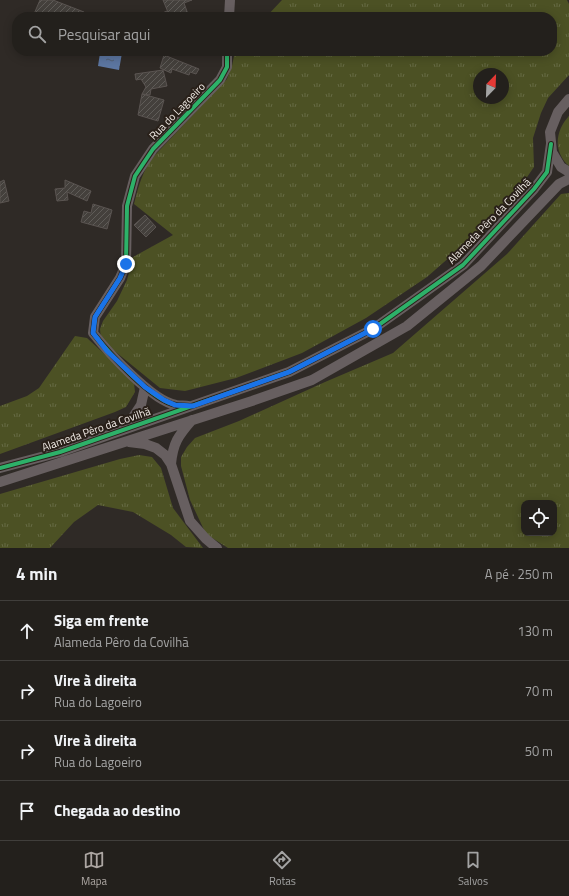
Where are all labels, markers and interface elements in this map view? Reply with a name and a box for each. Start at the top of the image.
search box [12,12,557,56]
icon: search [26,23,48,45]
text: Pesquisar aqui [58,23,150,46]
north arrow [473,68,509,104]
street label: Rua do Lagoeiro [145,79,209,143]
street label: Alameda Pêro da Covilhã [444,174,535,268]
route end [117,255,135,273]
route start [364,320,382,338]
street label: Alameda Pêro da Covilhã [39,403,153,455]
map controls [521,500,557,536]
button: locate [521,500,557,536]
text: 4 min [16,561,57,587]
text: A pé · 250 m [485,564,553,584]
text: Siga em frente [54,609,149,632]
icon: ahead [16,620,38,642]
text: 130 m [517,621,553,641]
text: Alameda Pêro da Covilhã [54,632,189,652]
text: Vire à direita [54,669,137,692]
icon: right [16,680,38,702]
text: 70 m [525,681,553,701]
text: Rua do Lagoeiro [54,692,142,712]
text: Vire à direita [54,729,137,752]
icon: right [16,740,38,762]
text: 50 m [525,741,553,761]
text: Rua do Lagoeiro [54,752,142,772]
text: Chegada ao destino [54,799,180,822]
icon: arrive [16,800,38,822]
tab: Mapa [81,849,107,889]
tab: Rotas [269,849,296,889]
tab: Salvos [458,849,488,889]

